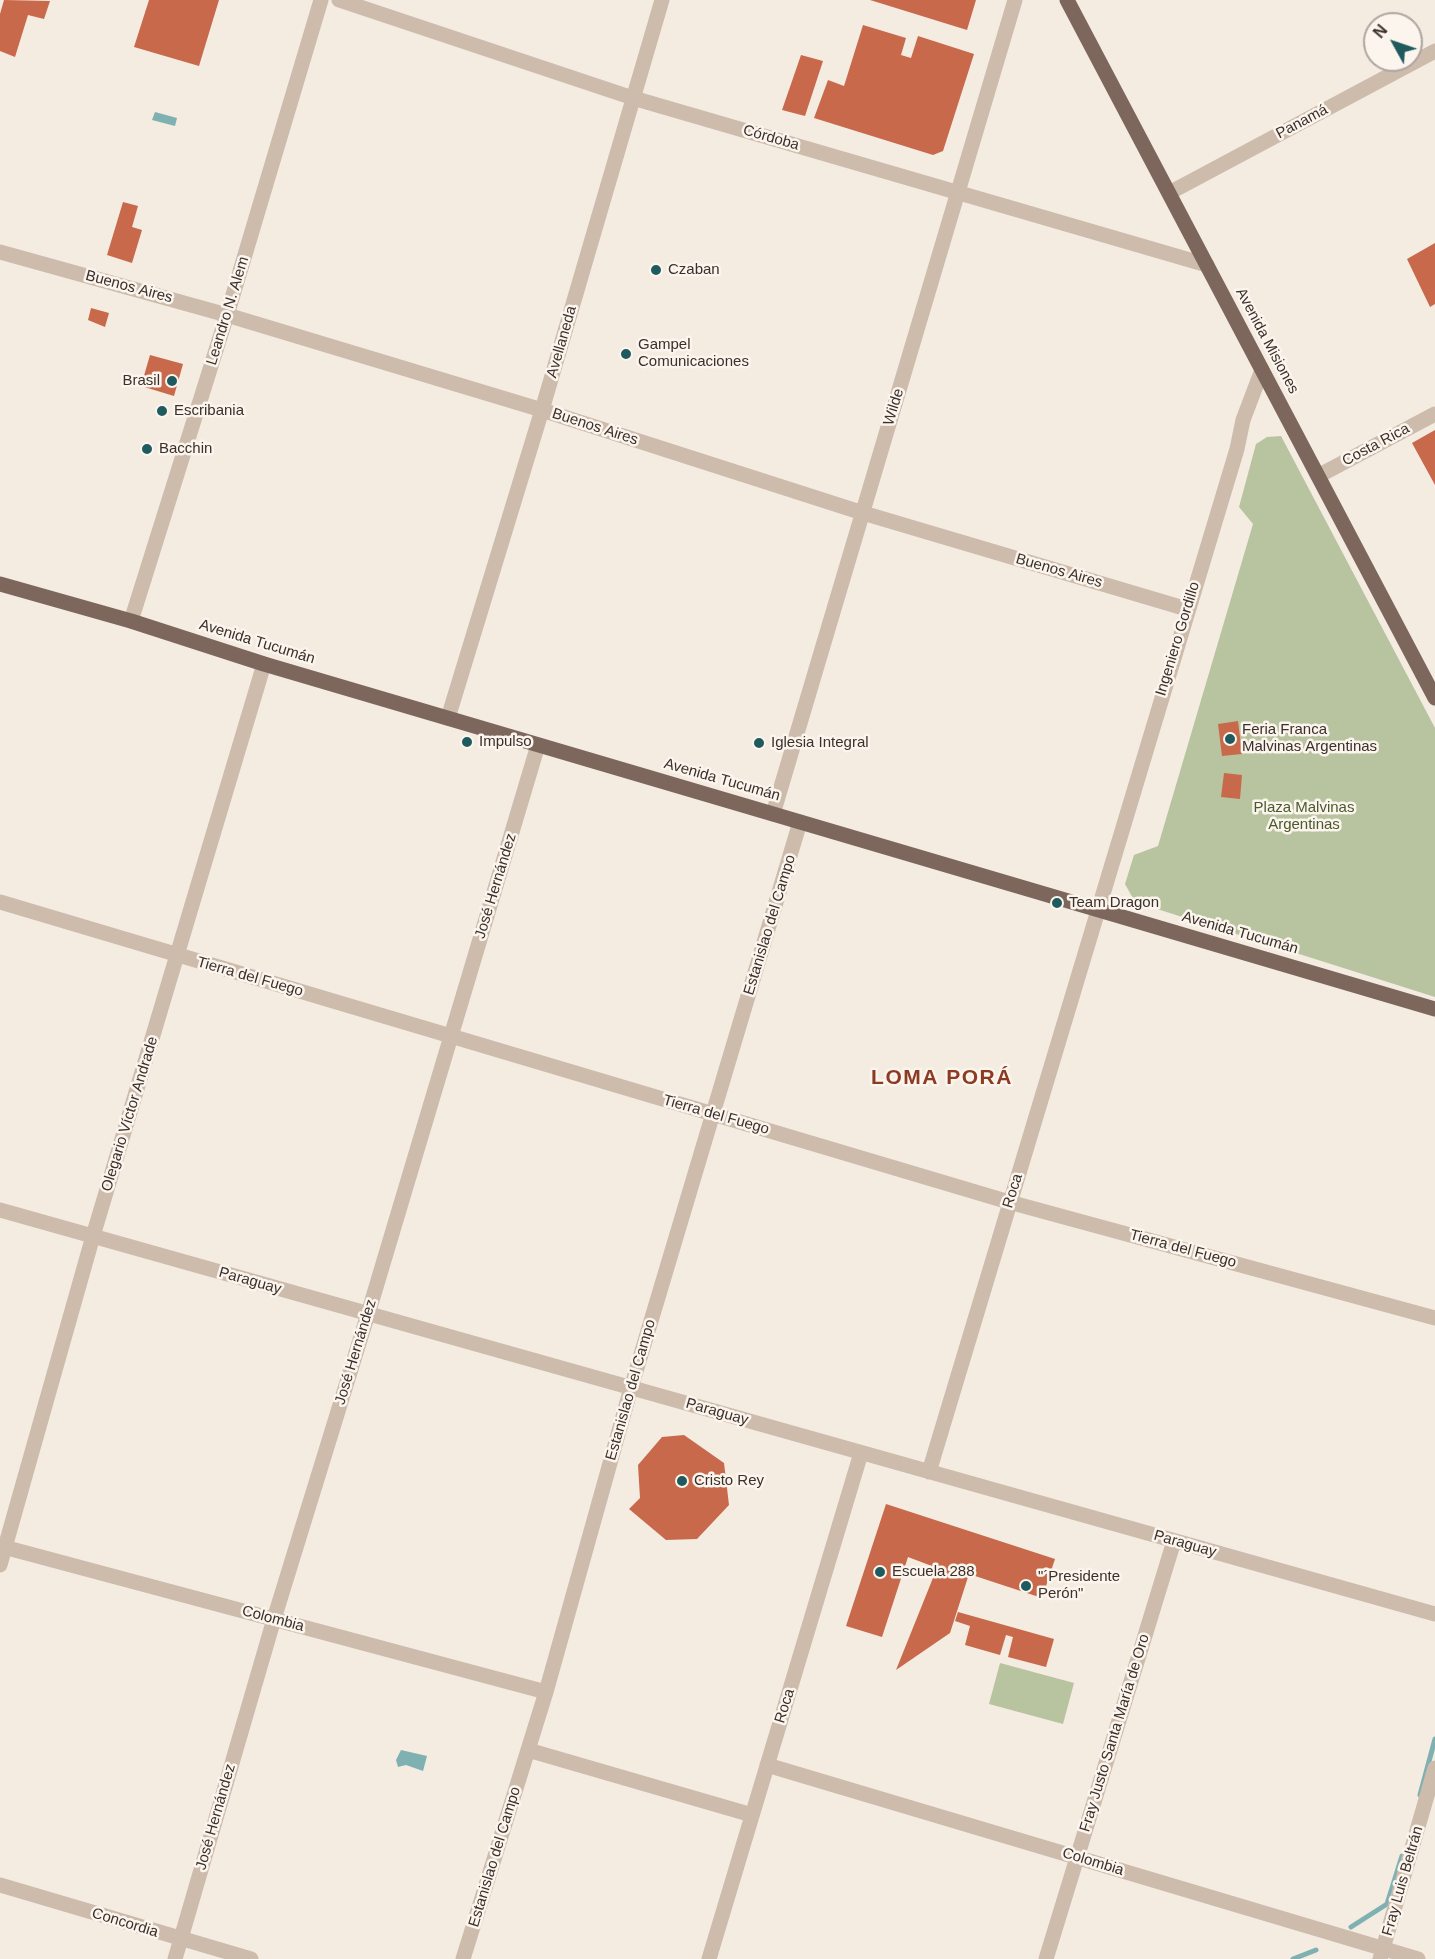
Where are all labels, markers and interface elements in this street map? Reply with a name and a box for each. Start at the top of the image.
north arrow [1363,12,1423,72]
text: N [1370,22,1391,41]
street label: Panamá [1273,101,1331,143]
street label: Córdoba [741,121,801,155]
street label: Leandro N. Alem [203,255,253,367]
place label: Czaban [668,261,720,279]
marker: Czaban [649,263,663,277]
street label: Buenos Aires [84,267,174,307]
street label: Avenida Misiones [1232,285,1302,397]
street label: Avellaneda [543,304,581,380]
place label: Gampel Comunicaciones [638,336,749,371]
marker: Gampel Comunicaciones [619,347,633,361]
place label: Brasil [122,372,160,390]
marker: Brasil [165,374,179,388]
street label: Wilde [880,386,908,428]
place label: Escribania [174,402,244,420]
marker: Escribania [155,404,169,418]
street label: Buenos Aires [550,405,640,449]
street label: Costa Rica [1339,420,1413,470]
place label: Bacchin [159,440,212,458]
marker: Bacchin [140,442,154,456]
street label: Buenos Aires [1014,550,1104,592]
street label: Ingeniero Gordillo [1152,580,1204,698]
street label: Avenida Tucumán [197,616,317,668]
place label: Feria Franca Malvinas Argentinas [1242,721,1377,756]
marker: Feria Franca Malvinas Argentinas [1223,732,1237,746]
place label: Impulso [479,733,532,751]
place label: Iglesia Integral [771,734,869,752]
marker: Impulso [460,735,474,749]
marker: Iglesia Integral [752,736,766,750]
street label: Avenida Tucumán [662,755,782,805]
park label: Plaza Malvinas Argentinas [1254,799,1354,834]
street label: José Hernández [471,831,521,941]
street label: Estanislao del Campo [740,853,800,997]
place label: Team Dragon [1069,894,1159,912]
marker: Team Dragon [1050,896,1064,910]
street label: Avenida Tucumán [1180,908,1300,958]
street label: Tierra del Fuego [195,953,305,1001]
street label: Olegario Víctor Andrade [98,1034,162,1194]
district label: LOMA PORÁ [871,1065,1013,1091]
street label: Tierra del Fuego [661,1091,771,1139]
street label: Roca [999,1172,1027,1210]
street label: Tierra del Fuego [1128,1226,1238,1272]
street label: Paraguay [217,1263,283,1299]
street label: José Hernández [331,1297,381,1407]
street label: Estanislao del Campo [602,1317,660,1463]
street label: Paraguay [684,1394,750,1430]
place label: Cristo Rey [694,1472,764,1490]
marker: Cristo Rey [675,1474,689,1488]
street label: Paraguay [1152,1526,1218,1562]
place label: Escuela 288 [892,1563,975,1581]
marker: Escuela 288 [873,1565,887,1579]
place label: "´Presidente Perón" [1038,1568,1120,1603]
marker: "´Presidente Perón" [1019,1579,1033,1593]
street label: Colombia [240,1602,306,1636]
street label: Fray Justo Santa María de Oro [1076,1632,1154,1834]
street label: Roca [771,1687,799,1725]
street label: José Hernández [192,1762,240,1872]
street label: Estanislao del Campo [465,1785,525,1929]
street label: Fray Luis Beltrán [1379,1824,1427,1938]
street label: Colombia [1060,1844,1126,1880]
street label: Concordia [90,1904,160,1942]

